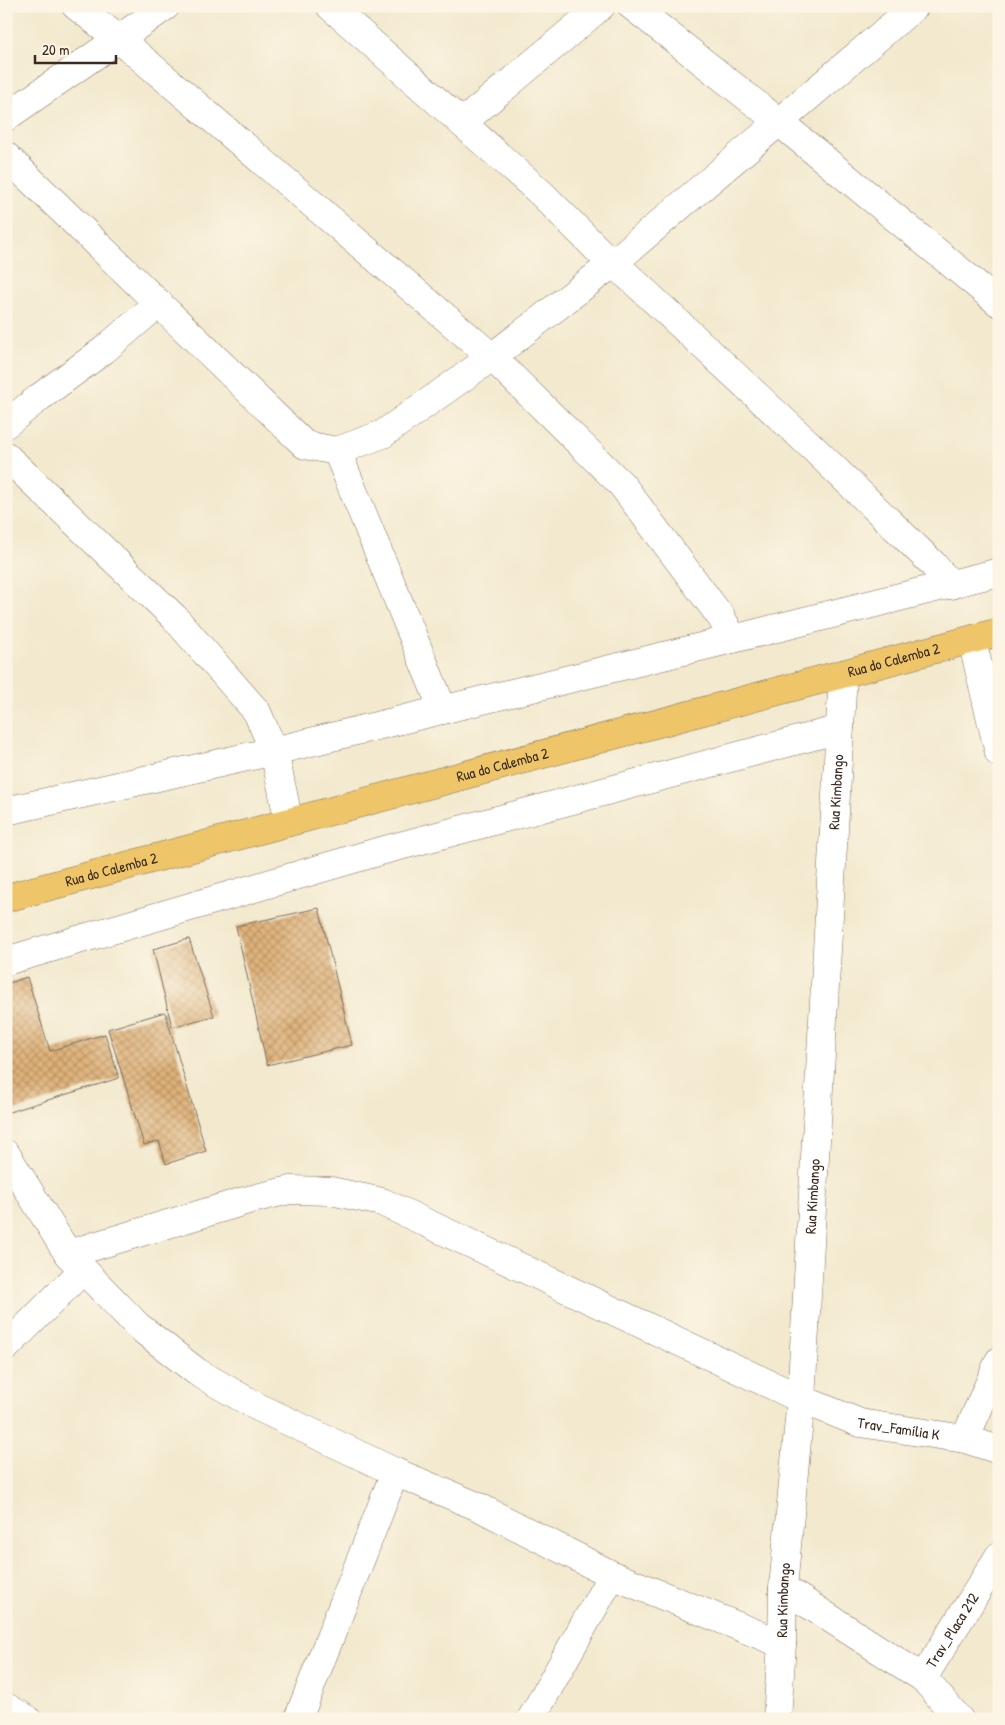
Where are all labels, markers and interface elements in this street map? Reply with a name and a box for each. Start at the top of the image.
scale bar [35,32,116,64]
text: 20 m [42,39,69,60]
street label: Rua do Calemba 2 [845,637,942,682]
street label: Rua do Calemba 2 [454,742,551,787]
street label: Rua Kimbango [823,754,848,830]
street label: Rua do Calemba 2 [63,847,159,892]
street label: Rua Kimbango [800,1158,825,1234]
street label: Trav_Família K [856,1412,941,1445]
street label: Rua Kimbango [771,1562,795,1638]
street label: Trav_Placa 212 [921,1589,984,1672]

